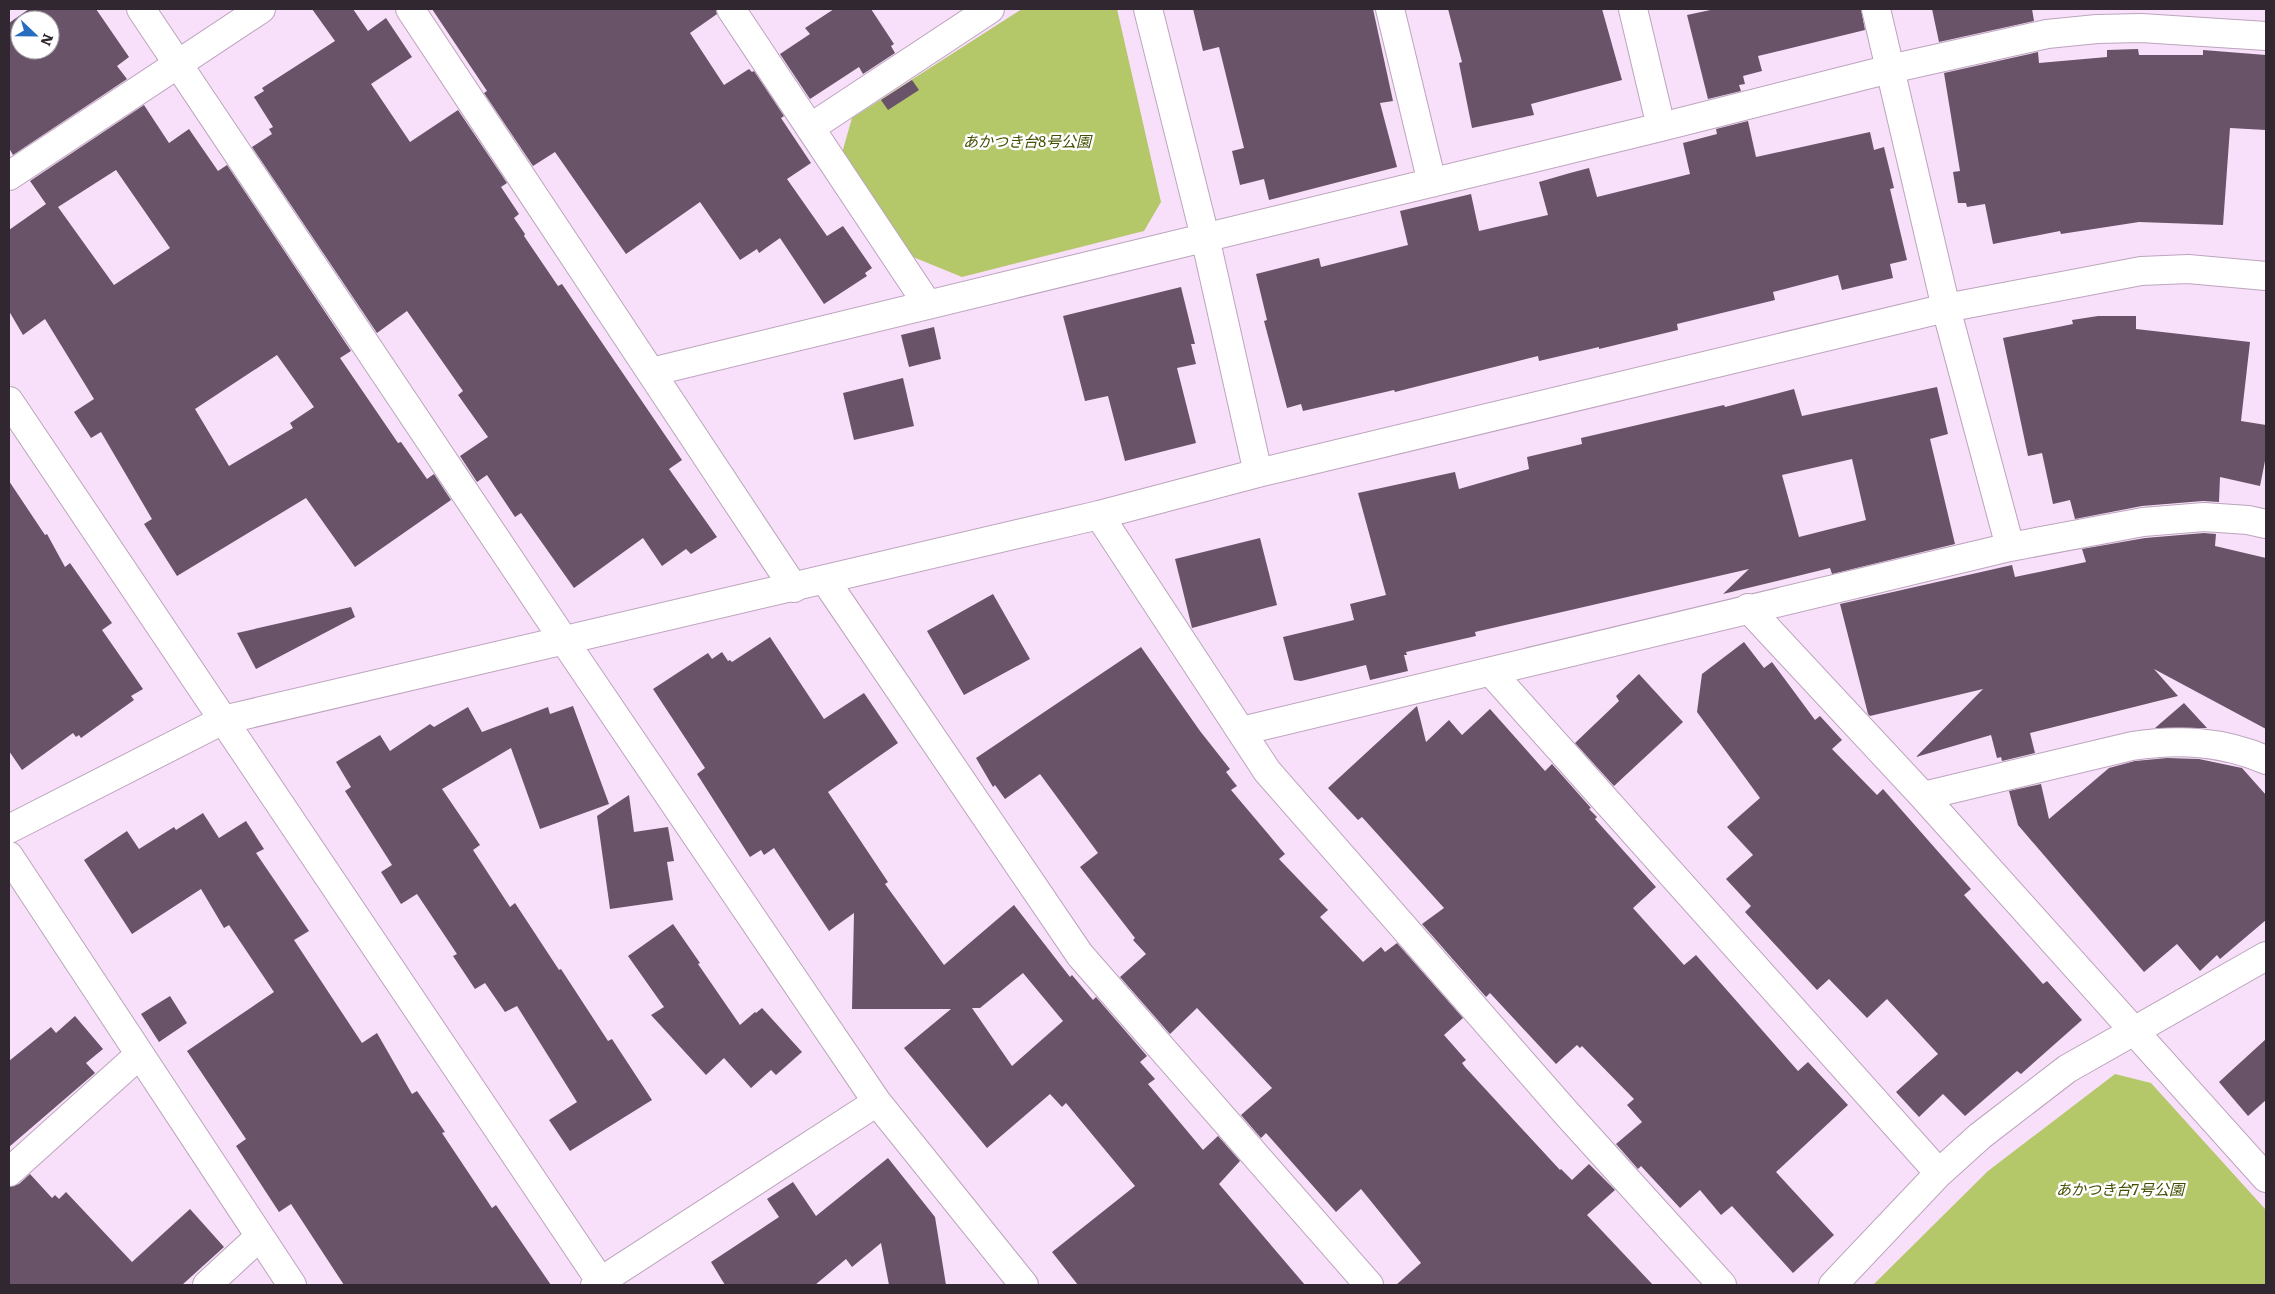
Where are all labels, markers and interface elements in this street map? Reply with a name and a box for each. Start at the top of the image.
north arrow [10,10,60,60]
text: N [36,31,59,50]
park label: あかつき台8号公園 [963,129,1093,152]
park label: あかつき台7号公園 [2056,1177,2186,1200]

